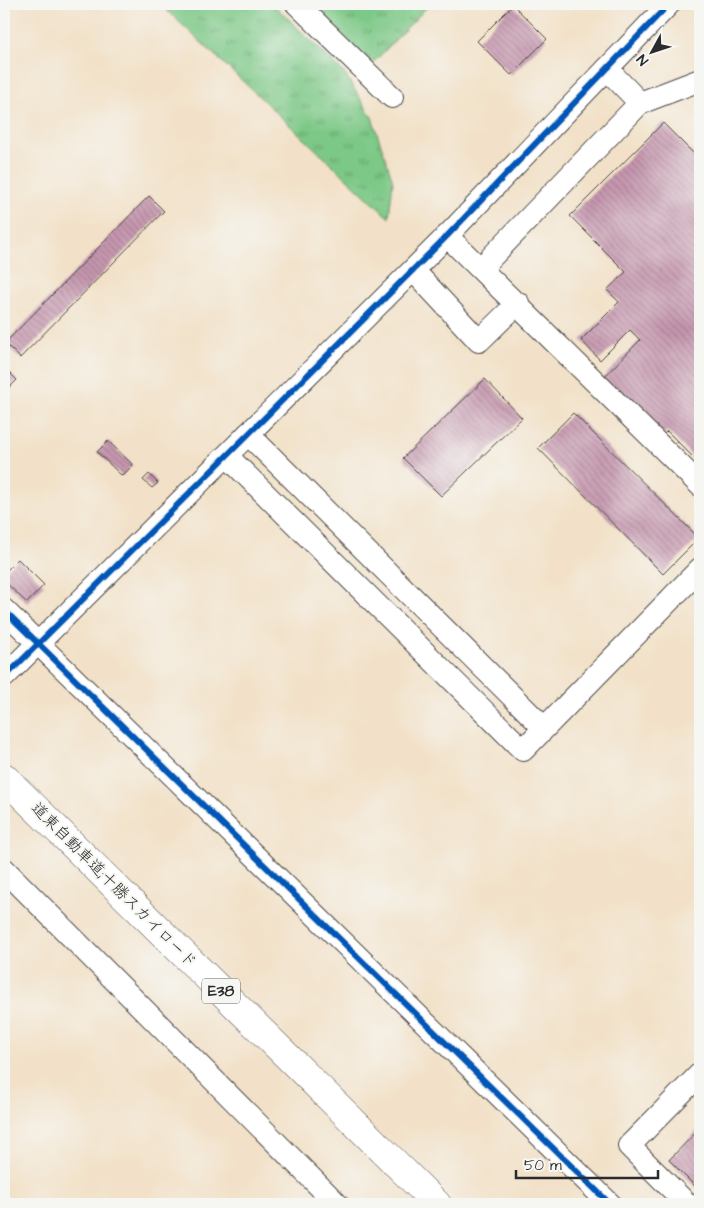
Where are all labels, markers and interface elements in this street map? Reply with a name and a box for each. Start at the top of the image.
north arrow [626,28,676,78]
text: N [632,50,653,70]
street label: 道東自動車道;十勝スカイロード [26,797,202,973]
road number: E38 [202,978,240,1004]
scale bar [516,1148,659,1180]
text: 50 m [524,1155,562,1176]

